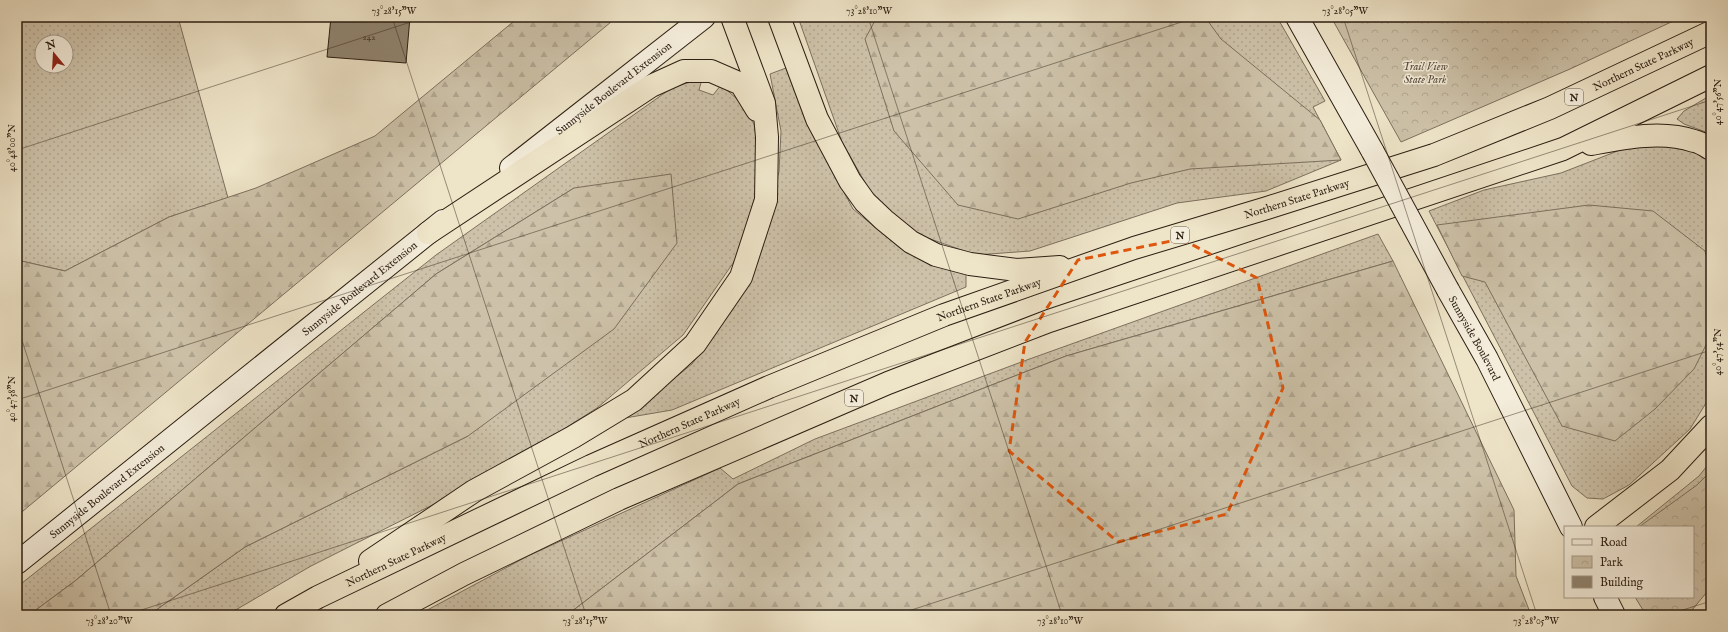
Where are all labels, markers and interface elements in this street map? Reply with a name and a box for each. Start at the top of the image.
text: 73°28'15"W [372,5,417,18]
text: 73°28'10"W [846,5,892,18]
text: 73°28'05"W [1322,5,1368,18]
house number: 242 [363,32,375,43]
north arrow [34,34,74,74]
street label: Northern State Parkway [1591,35,1697,95]
text: N [44,37,58,54]
street label: Sunnyside Boulevard Extension [553,39,675,138]
park label: Trail View State Park [1402,60,1448,87]
text: 40°47'56"N [1712,78,1725,125]
road number: N [1565,89,1583,105]
text: 40°48'00"N [6,124,19,172]
street label: Northern State Parkway [1243,176,1352,222]
road number: N [1171,227,1189,243]
street label: Sunnyside Boulevard Extension [300,238,420,339]
street label: Northern State Parkway [935,275,1044,325]
street label: Sunnyside Boulevard [1445,294,1503,383]
text: 40°47'54"N [1712,328,1725,376]
text: 40°47'58"N [6,376,19,422]
road number: N [845,390,863,406]
street label: Northern State Parkway [637,394,743,452]
street label: Sunnyside Boulevard Extension [47,441,168,542]
legend [1564,526,1694,598]
street label: Northern State Parkway [344,530,449,591]
text: Road [1600,535,1628,550]
text: Park [1600,555,1623,570]
text: Building [1600,575,1644,590]
text: 73°28'20"W [85,615,133,628]
text: 73°28'15"W [563,615,608,628]
text: 73°28'10"W [1037,615,1083,628]
text: 73°28'05"W [1513,615,1559,628]

